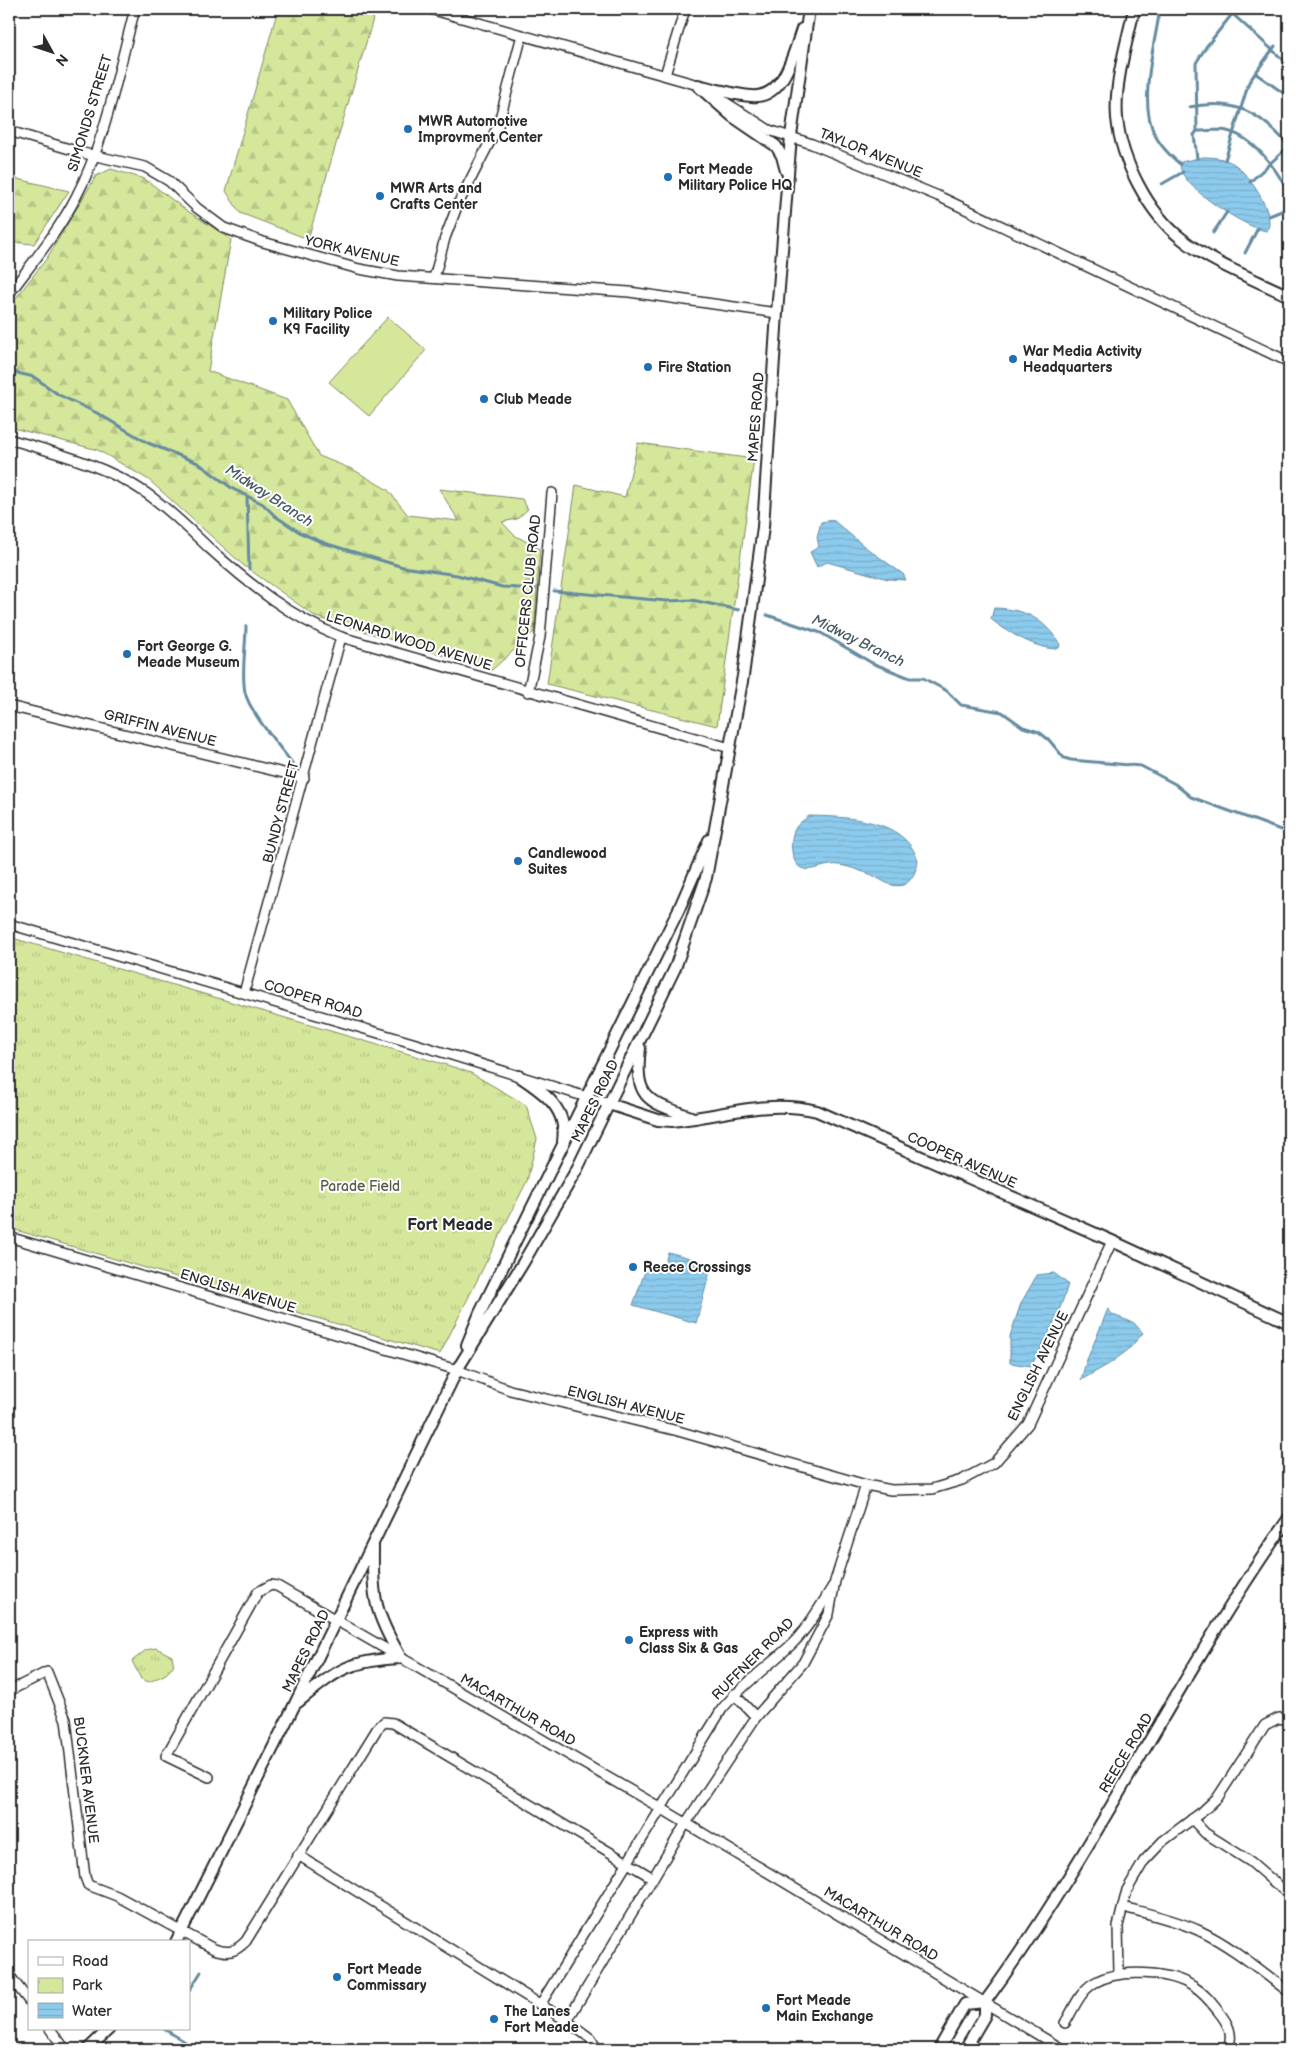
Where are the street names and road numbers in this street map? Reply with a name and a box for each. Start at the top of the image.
street label: SIMONDS STREET [64,52,116,174]
street label: TAYLOR AVENUE [817,125,925,181]
street label: YORK AVENUE [302,232,401,270]
street label: MAPES ROAD [744,372,768,462]
street label: OFFICERS CLUB ROAD [512,514,544,668]
street label: LEONARD WOOD AVENUE [324,608,494,674]
street label: GRIFFIN AVENUE [102,706,218,750]
street label: BUNDY STREET [259,758,303,865]
street label: COOPER ROAD [262,976,364,1022]
street label: MAPES ROAD [568,1057,622,1145]
street label: COOPER AVENUE [905,1128,1019,1192]
street label: ENGLISH AVENUE [178,1265,298,1317]
street label: ENGLISH AVENUE [1004,1308,1072,1424]
street label: ENGLISH AVENUE [566,1382,686,1428]
street label: MAPES ROAD [279,1607,333,1695]
street label: RUFFNER ROAD [708,1614,798,1704]
street label: MACARTHUR ROAD [457,1670,579,1750]
street label: REECE ROAD [1095,1710,1157,1796]
street label: BUCKNER AVENUE [70,1716,102,1844]
street label: MACARTHUR ROAD [821,1883,941,1965]

